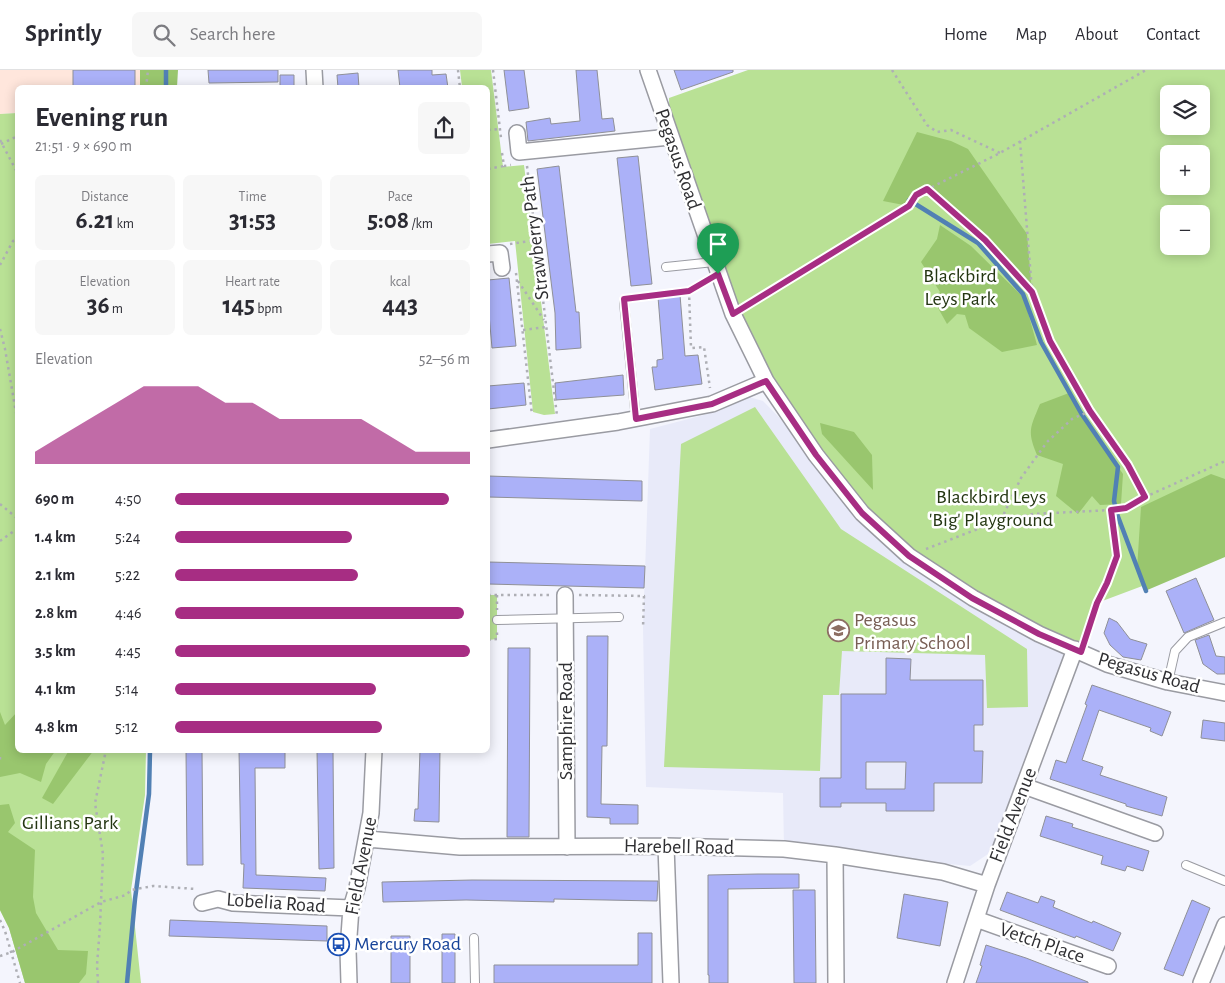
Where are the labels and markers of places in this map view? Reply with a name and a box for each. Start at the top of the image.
pin [697,223,739,274]
place label: Pegasus Primary School [854,610,971,653]
school or university icon: Pegasus Primary School [826,619,850,643]
bus stop icon: Mercury Road [326,932,350,956]
place label: Mercury Road [354,934,461,954]

